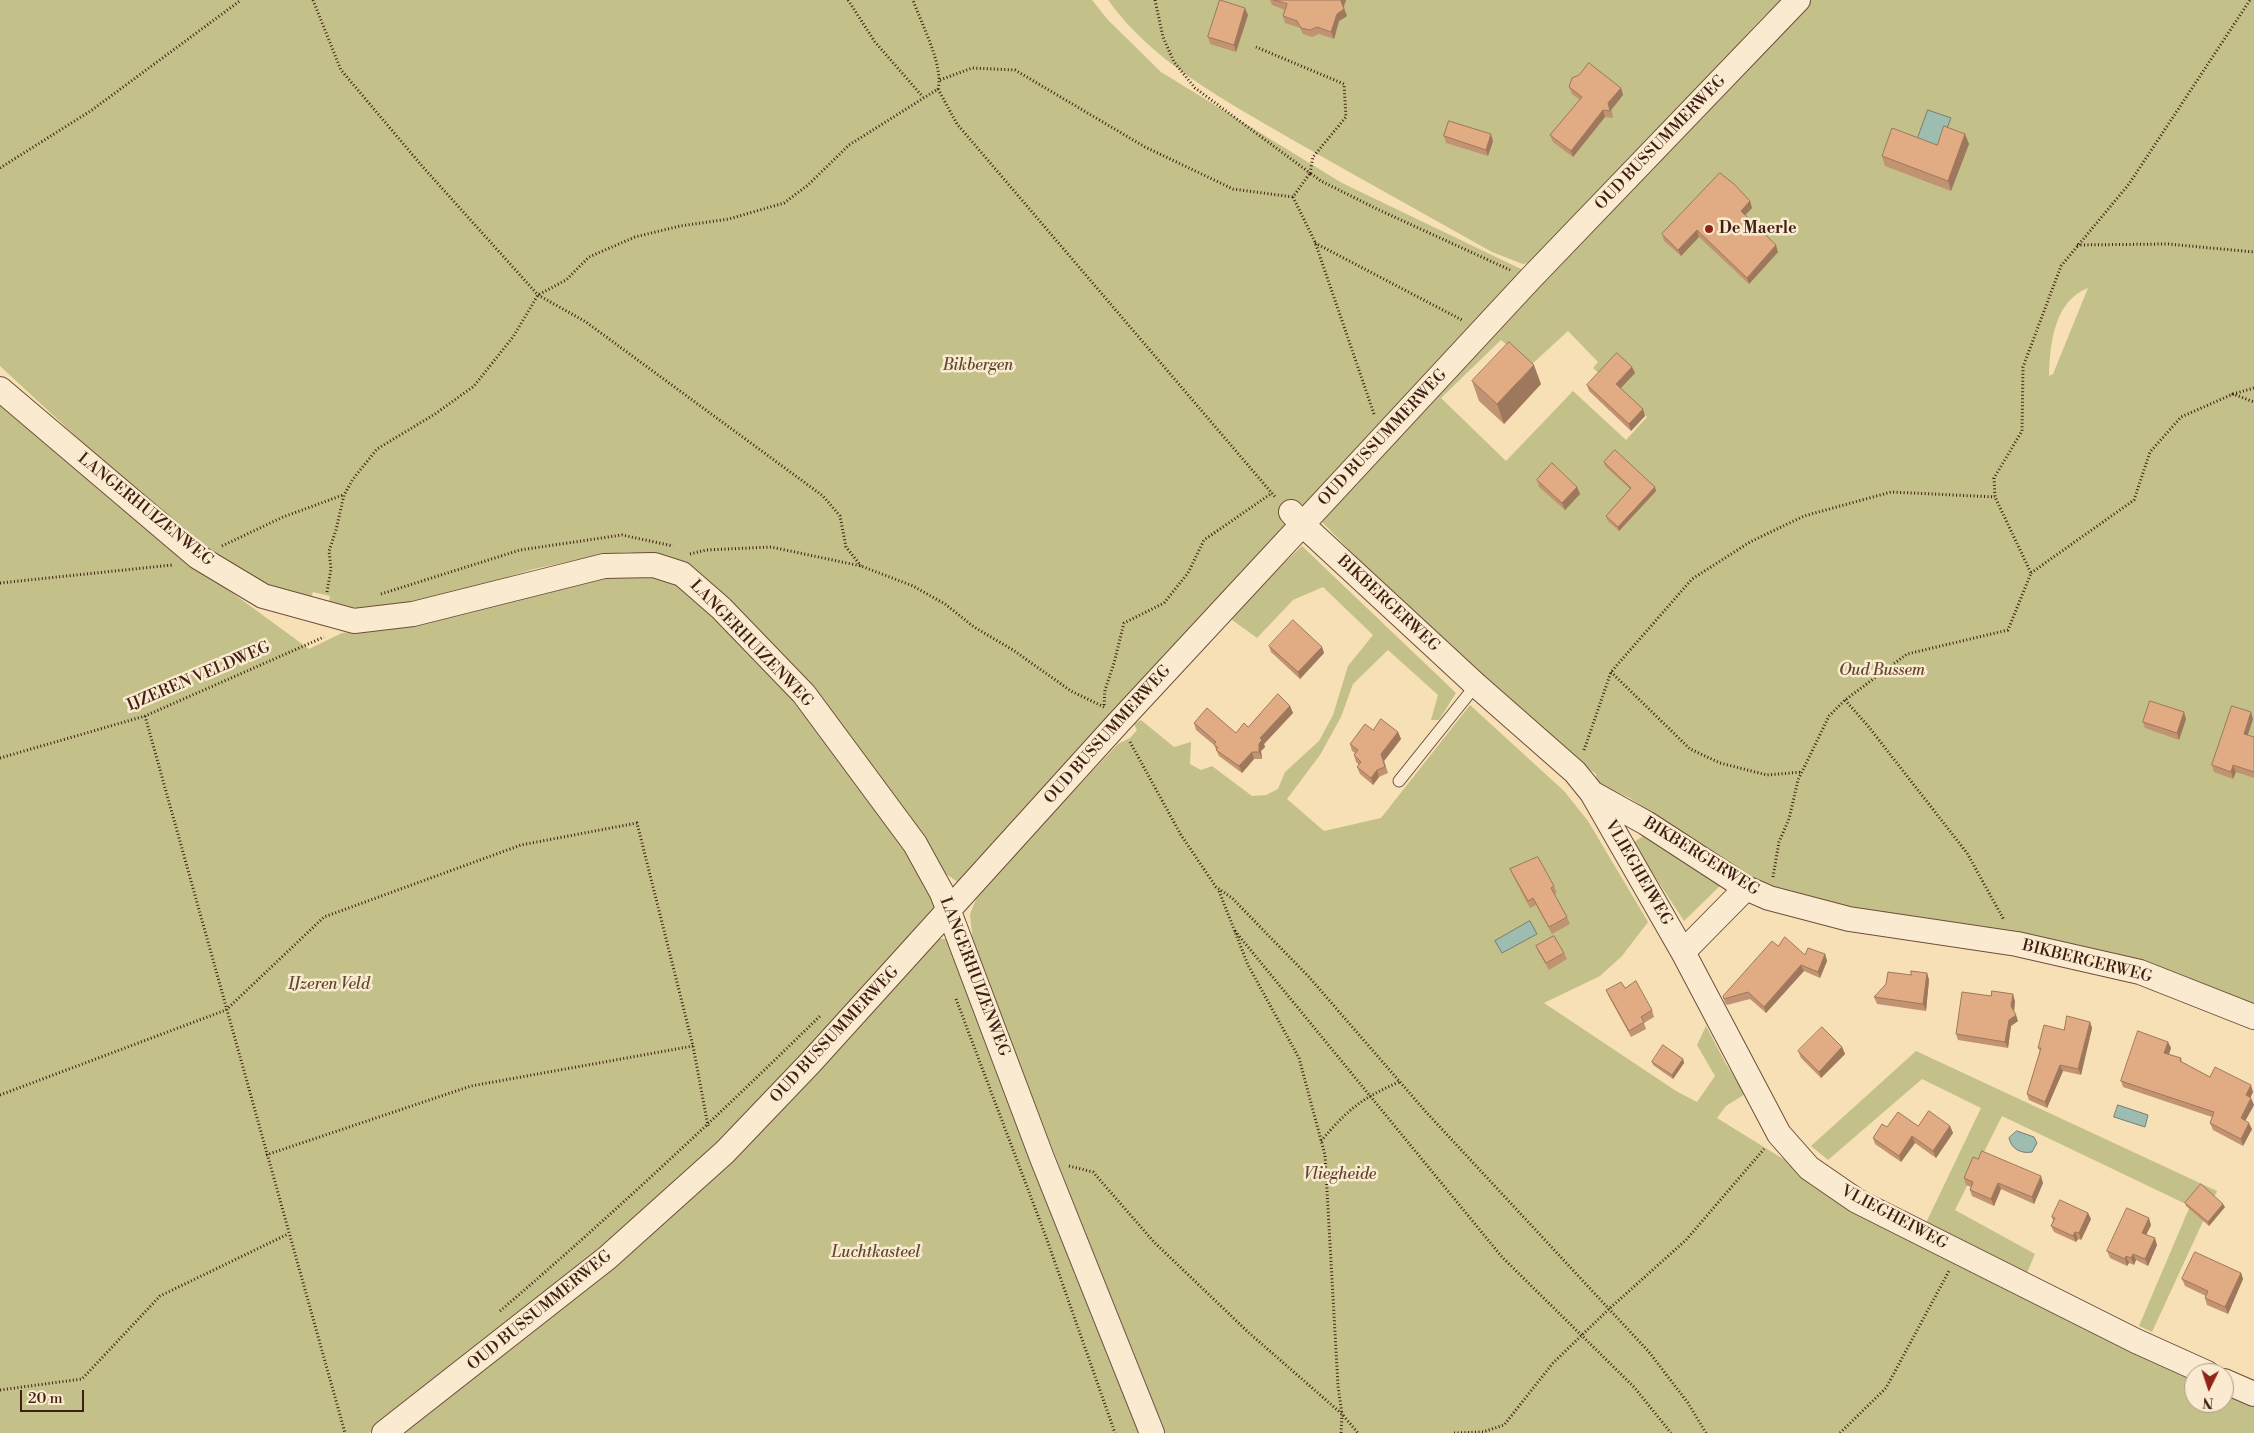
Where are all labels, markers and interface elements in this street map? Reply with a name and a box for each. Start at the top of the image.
street label: OUD BUSSUMMERWEG [1592,72,1730,214]
place label: De Maerle [1719,219,1797,239]
marker: De Maerle [1703,223,1715,235]
park label: Bikbergen [943,356,1013,376]
street label: OUD BUSSUMMERWEG [1315,366,1451,510]
street label: LANGERHUIZENWEG [73,449,217,571]
street label: BIKBERGERWEG [1333,552,1443,656]
street label: LANGERHUIZENWEG [685,577,817,711]
street label: IJZEREN VELDWEG [125,638,273,716]
park label: Oud Bussem [1839,661,1925,681]
street label: OUD BUSSUMMERWEG [1041,662,1175,808]
street label: BIKBERGERWEG [1640,814,1762,900]
street label: VLIEGHEIWEG [1600,817,1676,929]
street label: LANGERHUIZENWEG [935,895,1013,1059]
street label: BIKBERGERWEG [2020,937,2154,987]
street label: OUD BUSSUMMERWEG [767,963,903,1107]
park label: IJzeren Veld [288,975,370,995]
park label: Vliegheide [1304,1165,1376,1185]
street label: VLIEGHEIWEG [1837,1182,1951,1254]
park label: Luchtkasteel [832,1243,920,1263]
street label: OUD BUSSUMMERWEG [464,1247,616,1375]
north arrow [2184,1363,2234,1413]
scale bar [22,1380,86,1412]
text: 20 m [28,1389,63,1408]
text: N [2202,1393,2214,1411]

